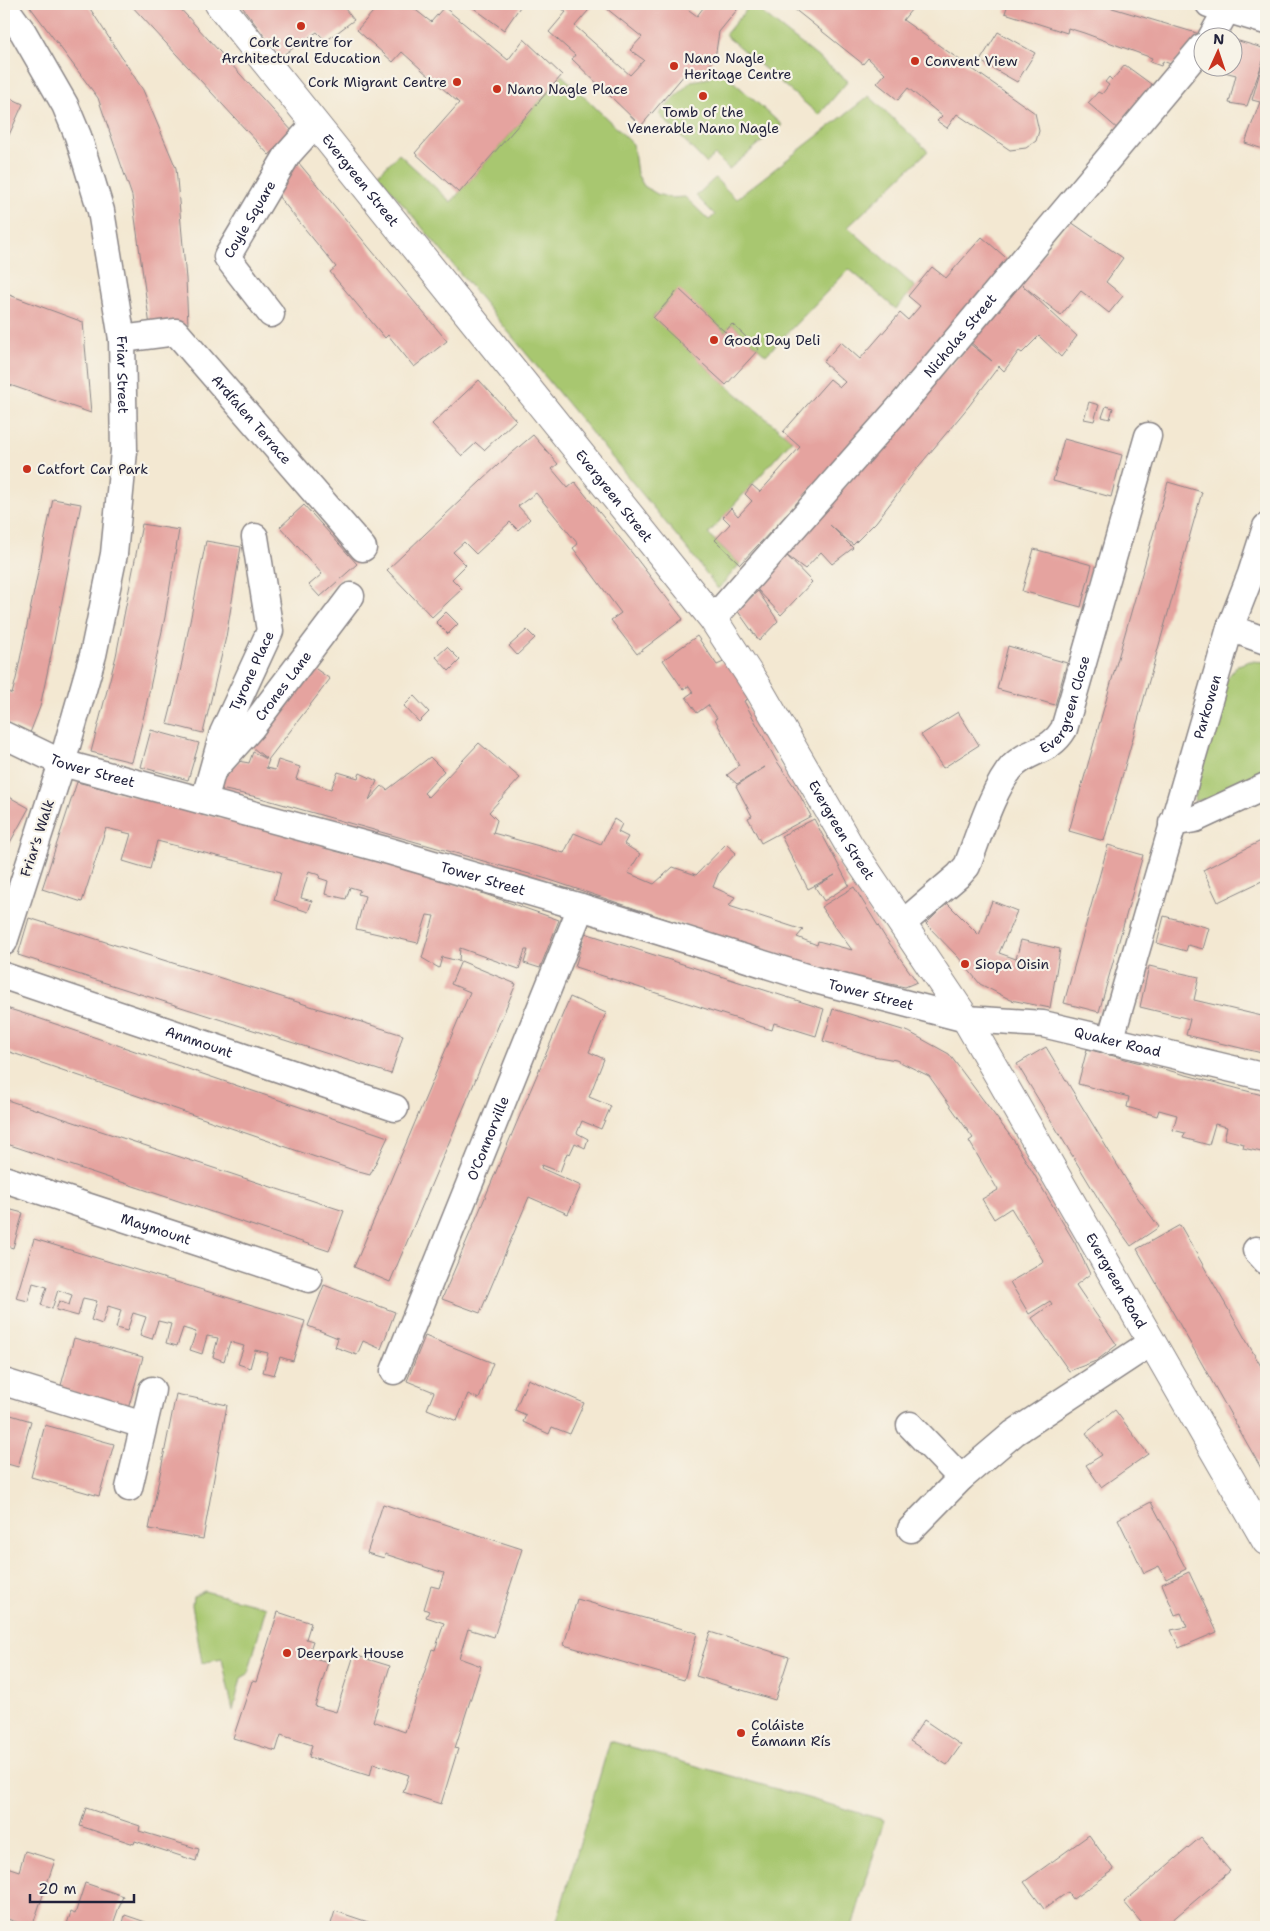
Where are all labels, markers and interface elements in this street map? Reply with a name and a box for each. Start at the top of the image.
marker: Cork Centre for Architectural Education [295,20,307,32]
north arrow [1192,28,1242,78]
text: N [1213,30,1225,48]
place label: Cork Centre for Architectural Education [221,33,381,67]
place label: Nano Nagle Heritage Centre [684,49,792,83]
place label: Convent View [925,52,1018,70]
marker: Convent View [909,55,921,67]
marker: Nano Nagle Heritage Centre [668,60,680,72]
place label: Cork Migrant Centre [308,73,447,91]
marker: Cork Migrant Centre [451,76,463,88]
place label: Nano Nagle Place [507,80,628,98]
marker: Nano Nagle Place [491,83,503,95]
marker: Tomb of the Venerable Nano Nagle [697,90,709,102]
place label: Tomb of the Venerable Nano Nagle [627,103,779,137]
street label: Evergreen Street [318,130,403,230]
street label: Coyle Square [219,177,279,261]
street label: Nicholas Street [920,290,1000,381]
place label: Good Day Deli [724,331,820,349]
marker: Good Day Deli [708,334,720,346]
street label: Friar Street [113,336,132,414]
street label: Ardfalen Terrace [208,371,295,468]
street label: Evergreen Street [572,446,657,546]
place label: Catfort Car Park [37,460,148,478]
marker: Catfort Car Park [21,463,33,475]
street label: Tyrone Place [225,628,278,714]
street label: Crones Lane [251,647,315,724]
street label: Evergreen Close [1036,653,1094,758]
street label: Parkowen [1189,672,1225,741]
street label: Tower Street [47,750,137,791]
street label: Evergreen Street [804,777,879,883]
street label: Friar's Walk [16,797,58,879]
street label: Tower Street [438,858,528,899]
place label: Siopa Oisin [975,955,1050,973]
marker: Siopa Oisin [959,958,971,970]
street label: Tower Street [826,975,916,1014]
street label: Annmount [163,1022,235,1062]
street label: Quaker Road [1072,1023,1163,1061]
street label: O'Connorville [463,1093,513,1183]
street label: Maymount [119,1209,194,1249]
street label: Evergreen Road [1082,1229,1151,1332]
place label: Deerpark House [297,1644,404,1662]
marker: Deerpark House [281,1647,293,1659]
place label: Coláiste Éamann Rís [751,1716,831,1750]
marker: Coláiste Éamann Rís [735,1727,747,1739]
scale bar [30,1871,134,1903]
text: 20 m [38,1879,77,1899]

